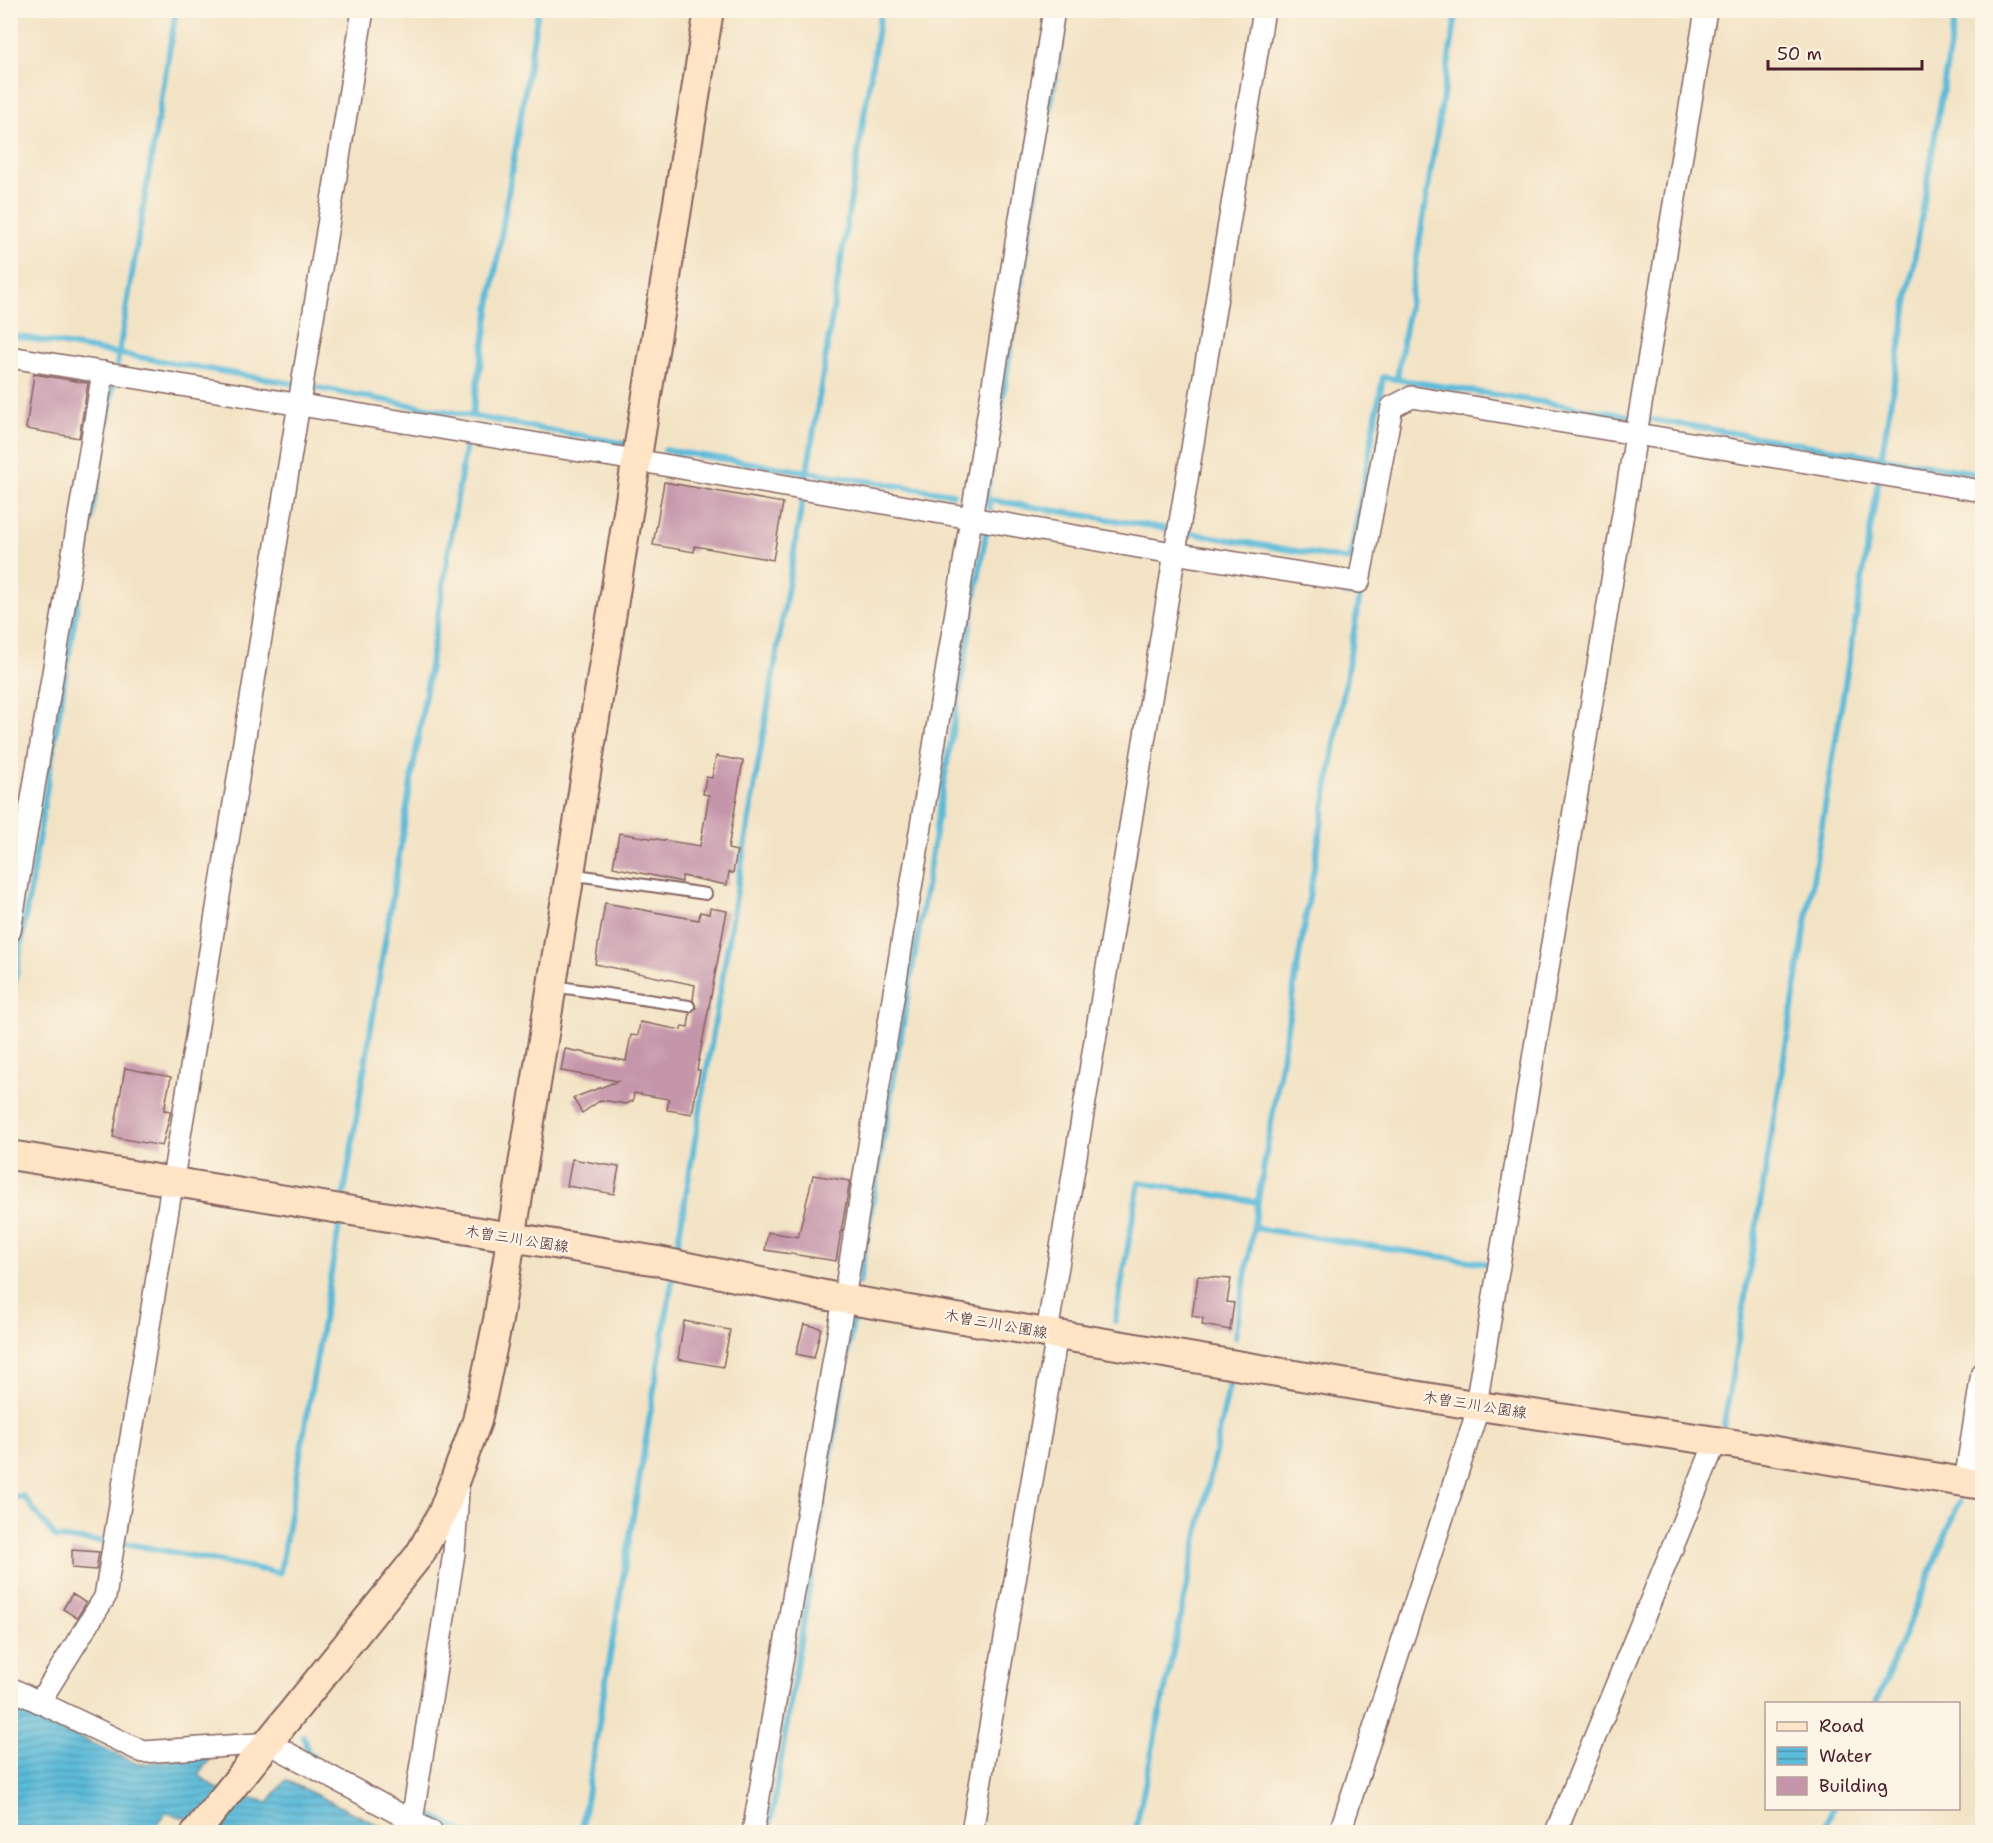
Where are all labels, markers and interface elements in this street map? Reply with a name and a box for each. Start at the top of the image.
scale bar [1768,33,1922,71]
text: 50 m [1777,42,1822,66]
street label: 木曽三川公園線 [464,1221,570,1257]
street label: 木曽三川公園線 [943,1305,1049,1343]
street label: 木曽三川公園線 [1422,1387,1528,1423]
legend [1765,1702,1960,1810]
text: Road [1819,1714,1864,1738]
text: Water [1819,1744,1872,1768]
text: Building [1819,1774,1888,1798]

